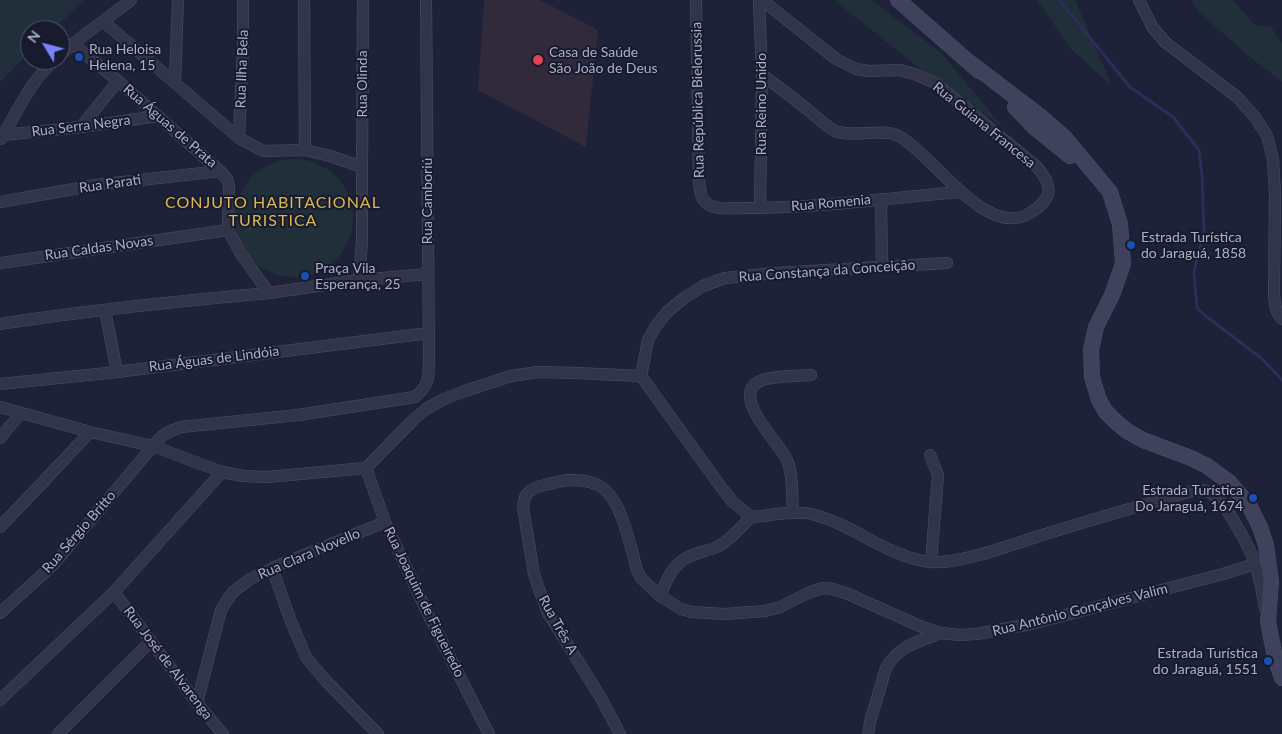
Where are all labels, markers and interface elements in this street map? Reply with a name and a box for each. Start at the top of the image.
north arrow [20,20,70,70]
street label: Rua República Bielorussia [688,22,708,178]
text: N [23,27,43,46]
street label: Rua Ilha Bela [232,29,252,109]
place label: Rua Heloisa Helena, 15 [89,41,161,74]
place label: Casa de Saúde São João de Deus [549,44,658,76]
street label: Rua Olinda [354,50,370,118]
marker: Rua Heloisa Helena, 15 [73,51,85,63]
marker: Casa de Saúde São João de Deus [531,53,545,67]
street label: Rua Reino Unido [753,53,769,155]
street label: Rua Guiana Francesa [929,78,1039,172]
street label: Rua Águas de Prata [120,81,220,171]
street label: Rua Serra Negra [31,112,131,140]
street label: Rua Camboriú [419,158,435,244]
street label: Rua Parati [78,171,142,197]
street label: Rua Romenia [790,191,872,215]
district label: CONJUTO HABITACIONAL TURISTICA [163,193,383,231]
place label: Estrada Turística do Jaraguá, 1858 [1141,229,1246,262]
street label: Rua Caldas Novas [44,232,154,264]
marker: Estrada Turística do Jaraguá, 1858 [1125,239,1137,251]
street label: Rua Constança da Conceição [738,256,916,286]
place label: Praça Vila Esperança, 25 [315,260,401,292]
marker: Praça Vila Esperança, 25 [299,270,311,282]
street label: Rua Águas de Lindóia [148,343,280,375]
place label: Estrada Turística Do Jaraguá, 1674 [1135,482,1243,514]
street label: Rua Sérgio Britto [39,487,119,577]
marker: Estrada Turística Do Jaraguá, 1674 [1247,492,1259,504]
street label: Rua Joaquim de Figueiredo [380,524,468,680]
street label: Rua Clara Novello [255,525,363,583]
street label: Rua Antônio Gonçalves Valim [991,580,1169,640]
street label: Rua Três A [535,593,581,657]
street label: Rua José de Alvarenga [120,603,216,723]
place label: Estrada Turística do Jaraguá, 1551 [1153,645,1258,678]
marker: Estrada Turística do Jaraguá, 1551 [1262,655,1274,667]

